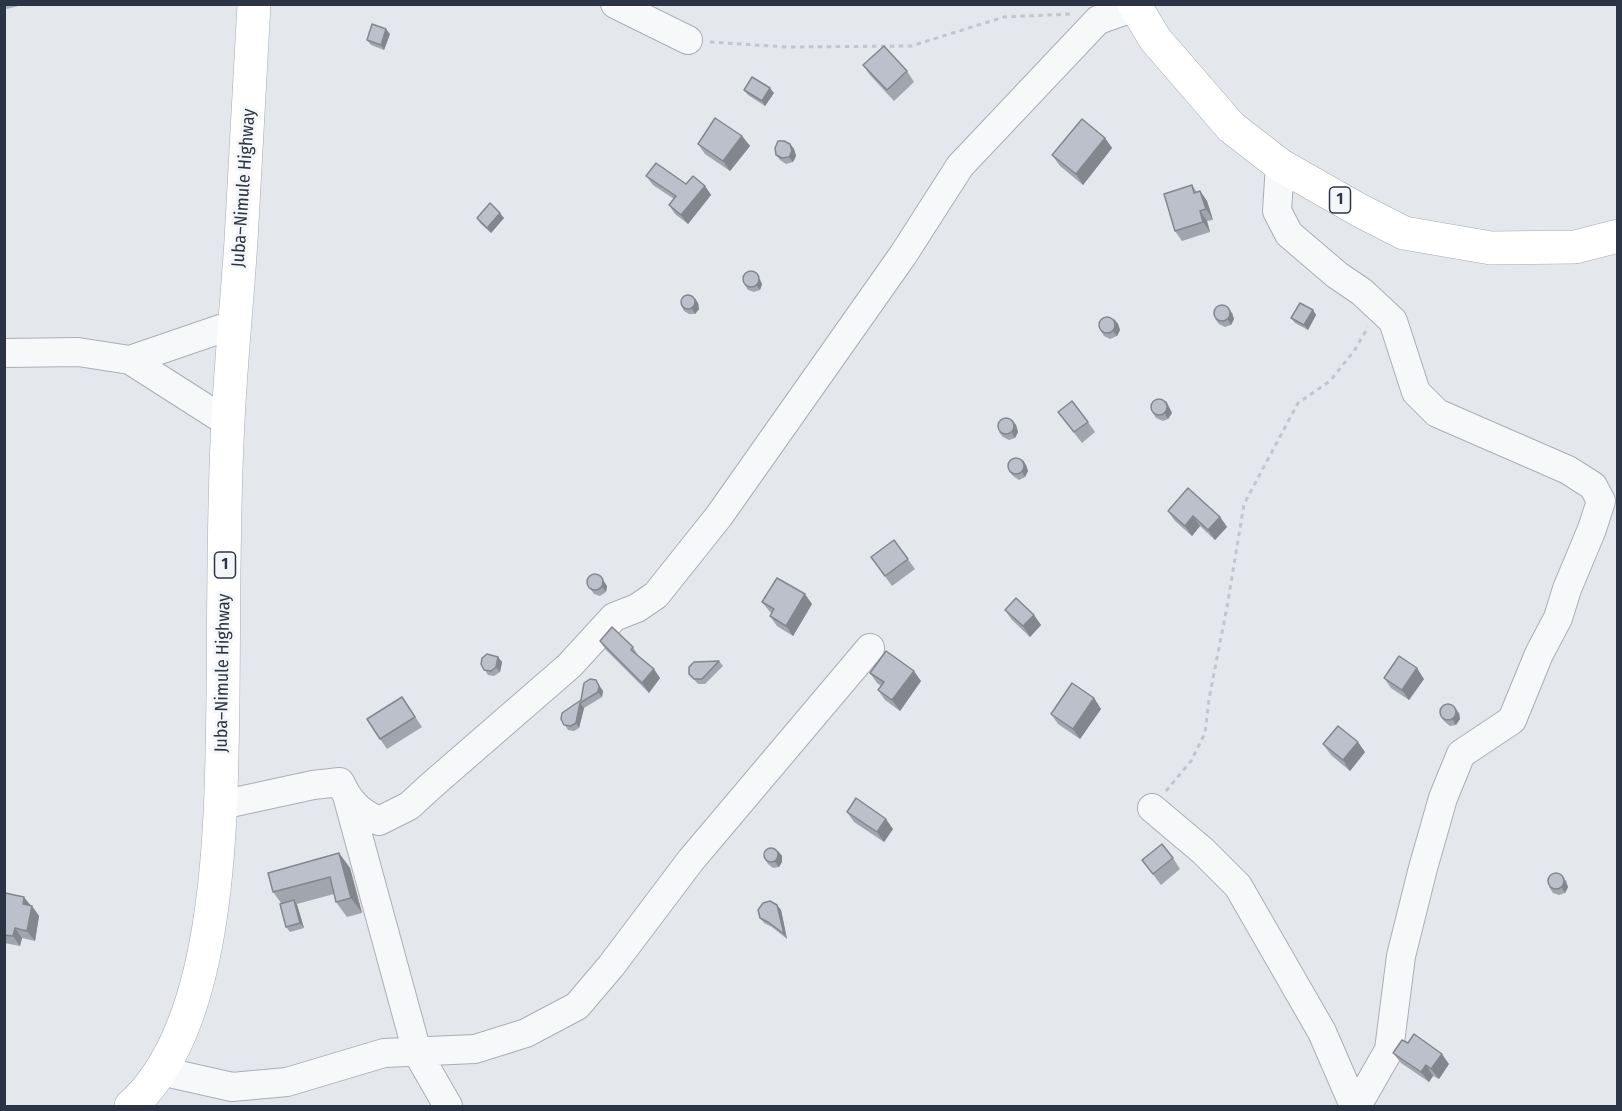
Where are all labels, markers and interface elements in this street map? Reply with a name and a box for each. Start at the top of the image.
street label: Juba–Nimule Highway [228,108,260,268]
road number: 1 [1330,187,1350,213]
road number: 1 [214,552,236,578]
street label: Juba–Nimule Highway [211,593,235,753]

